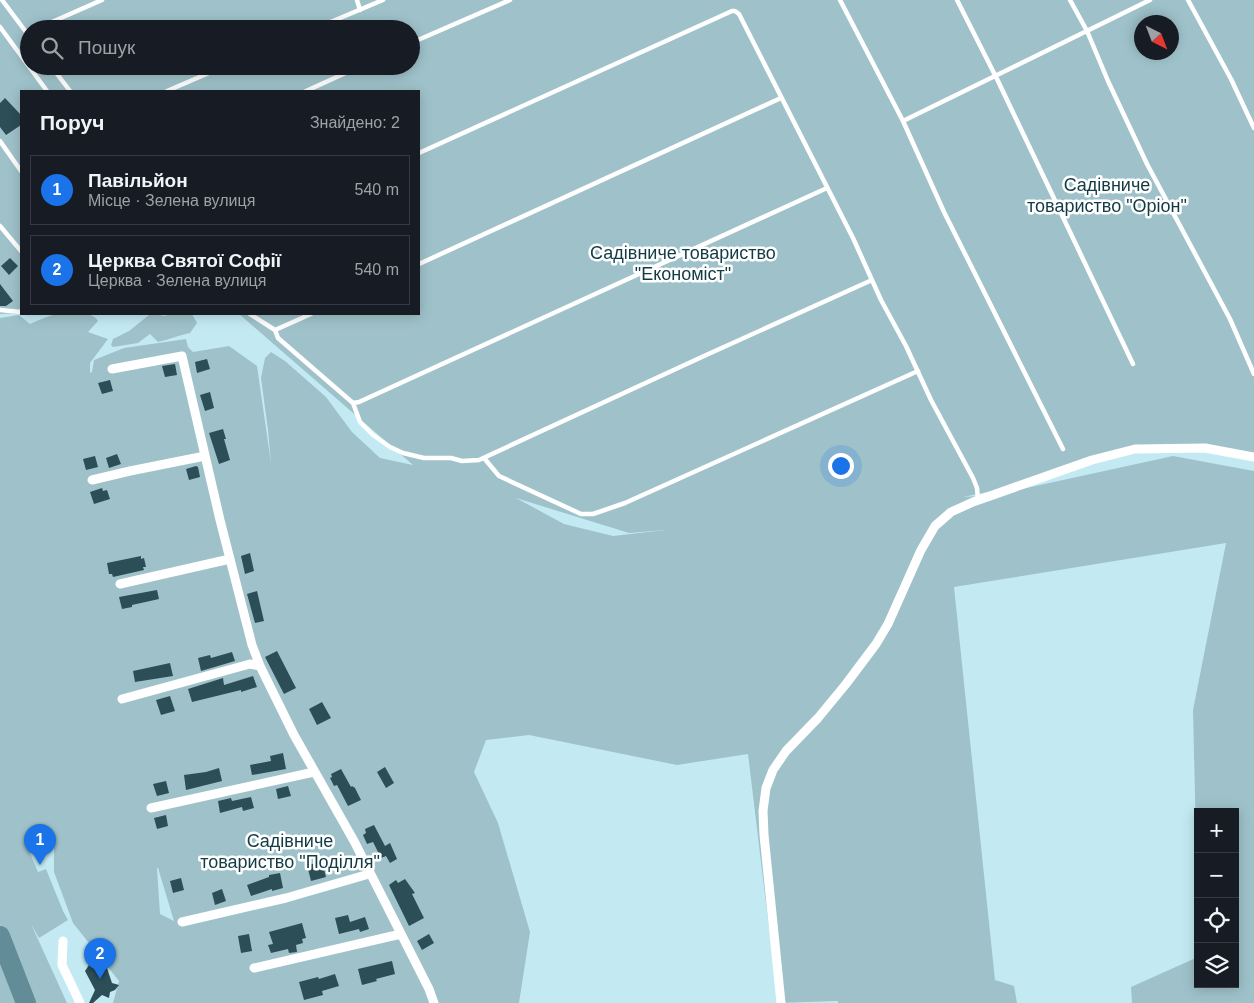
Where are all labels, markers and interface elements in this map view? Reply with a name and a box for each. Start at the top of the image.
north arrow [1134,15,1179,60]
search box [20,20,420,75]
icon: search [38,34,66,62]
text: Пошук [78,37,135,58]
text: Поруч [40,111,104,134]
text: Знайдено: 2 [310,114,400,131]
text: Павільйон [88,170,188,191]
park label: Садівниче товариство "Оріон" [1027,175,1187,216]
text: 1 [53,181,61,198]
text: 540 m [355,181,399,198]
text: Місце · Зелена вулиця [88,192,255,209]
park label: Садівниче товариство "Економіст" [590,243,776,284]
text: Церква Святої Софії [88,250,281,271]
text: 2 [53,261,61,278]
text: 540 m [355,261,399,278]
text: Церква · Зелена вулиця [88,272,266,289]
your location [828,453,854,479]
map controls [1194,808,1239,988]
button: + [1194,808,1239,853]
pin: 1 [24,824,56,865]
park label: Садівниче товариство "Поділля" [200,831,380,872]
button: − [1194,853,1239,898]
button: locate [1194,898,1239,943]
pin: 2 [84,938,116,979]
button: layers [1194,943,1239,988]

